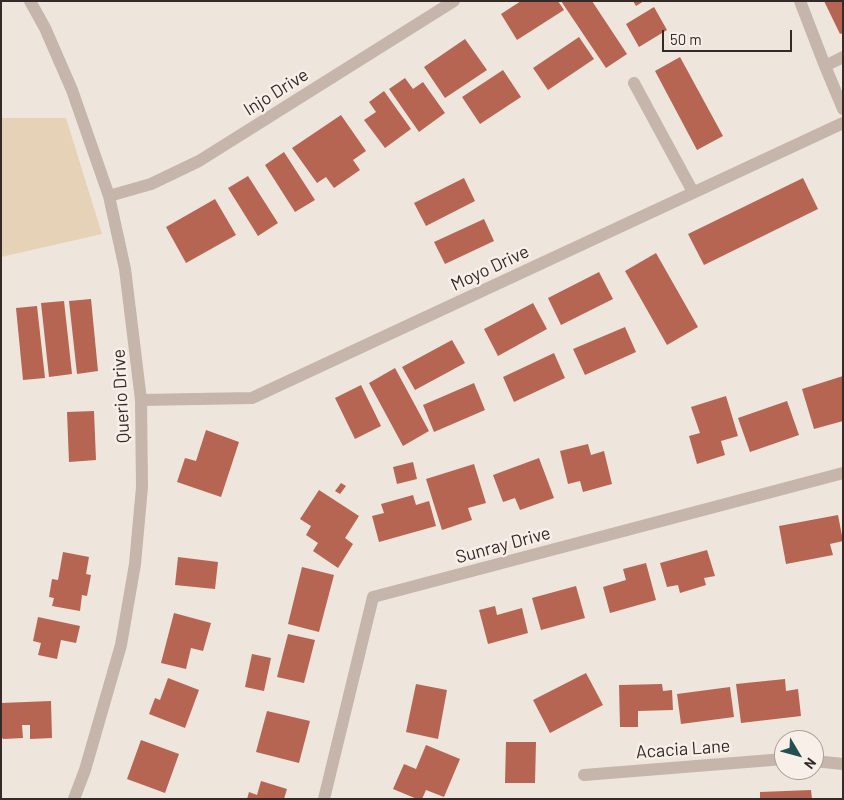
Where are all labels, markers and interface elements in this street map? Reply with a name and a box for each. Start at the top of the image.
scale bar [664,20,794,52]
text: 50 m [670,30,702,48]
street label: Injo Drive [240,64,312,120]
street label: Moyo Drive [447,240,533,296]
street label: Querio Drive [108,348,134,444]
street label: Sunray Drive [453,522,553,568]
north arrow [774,730,824,780]
street label: Acacia Lane [635,735,731,763]
text: N [801,755,820,773]

